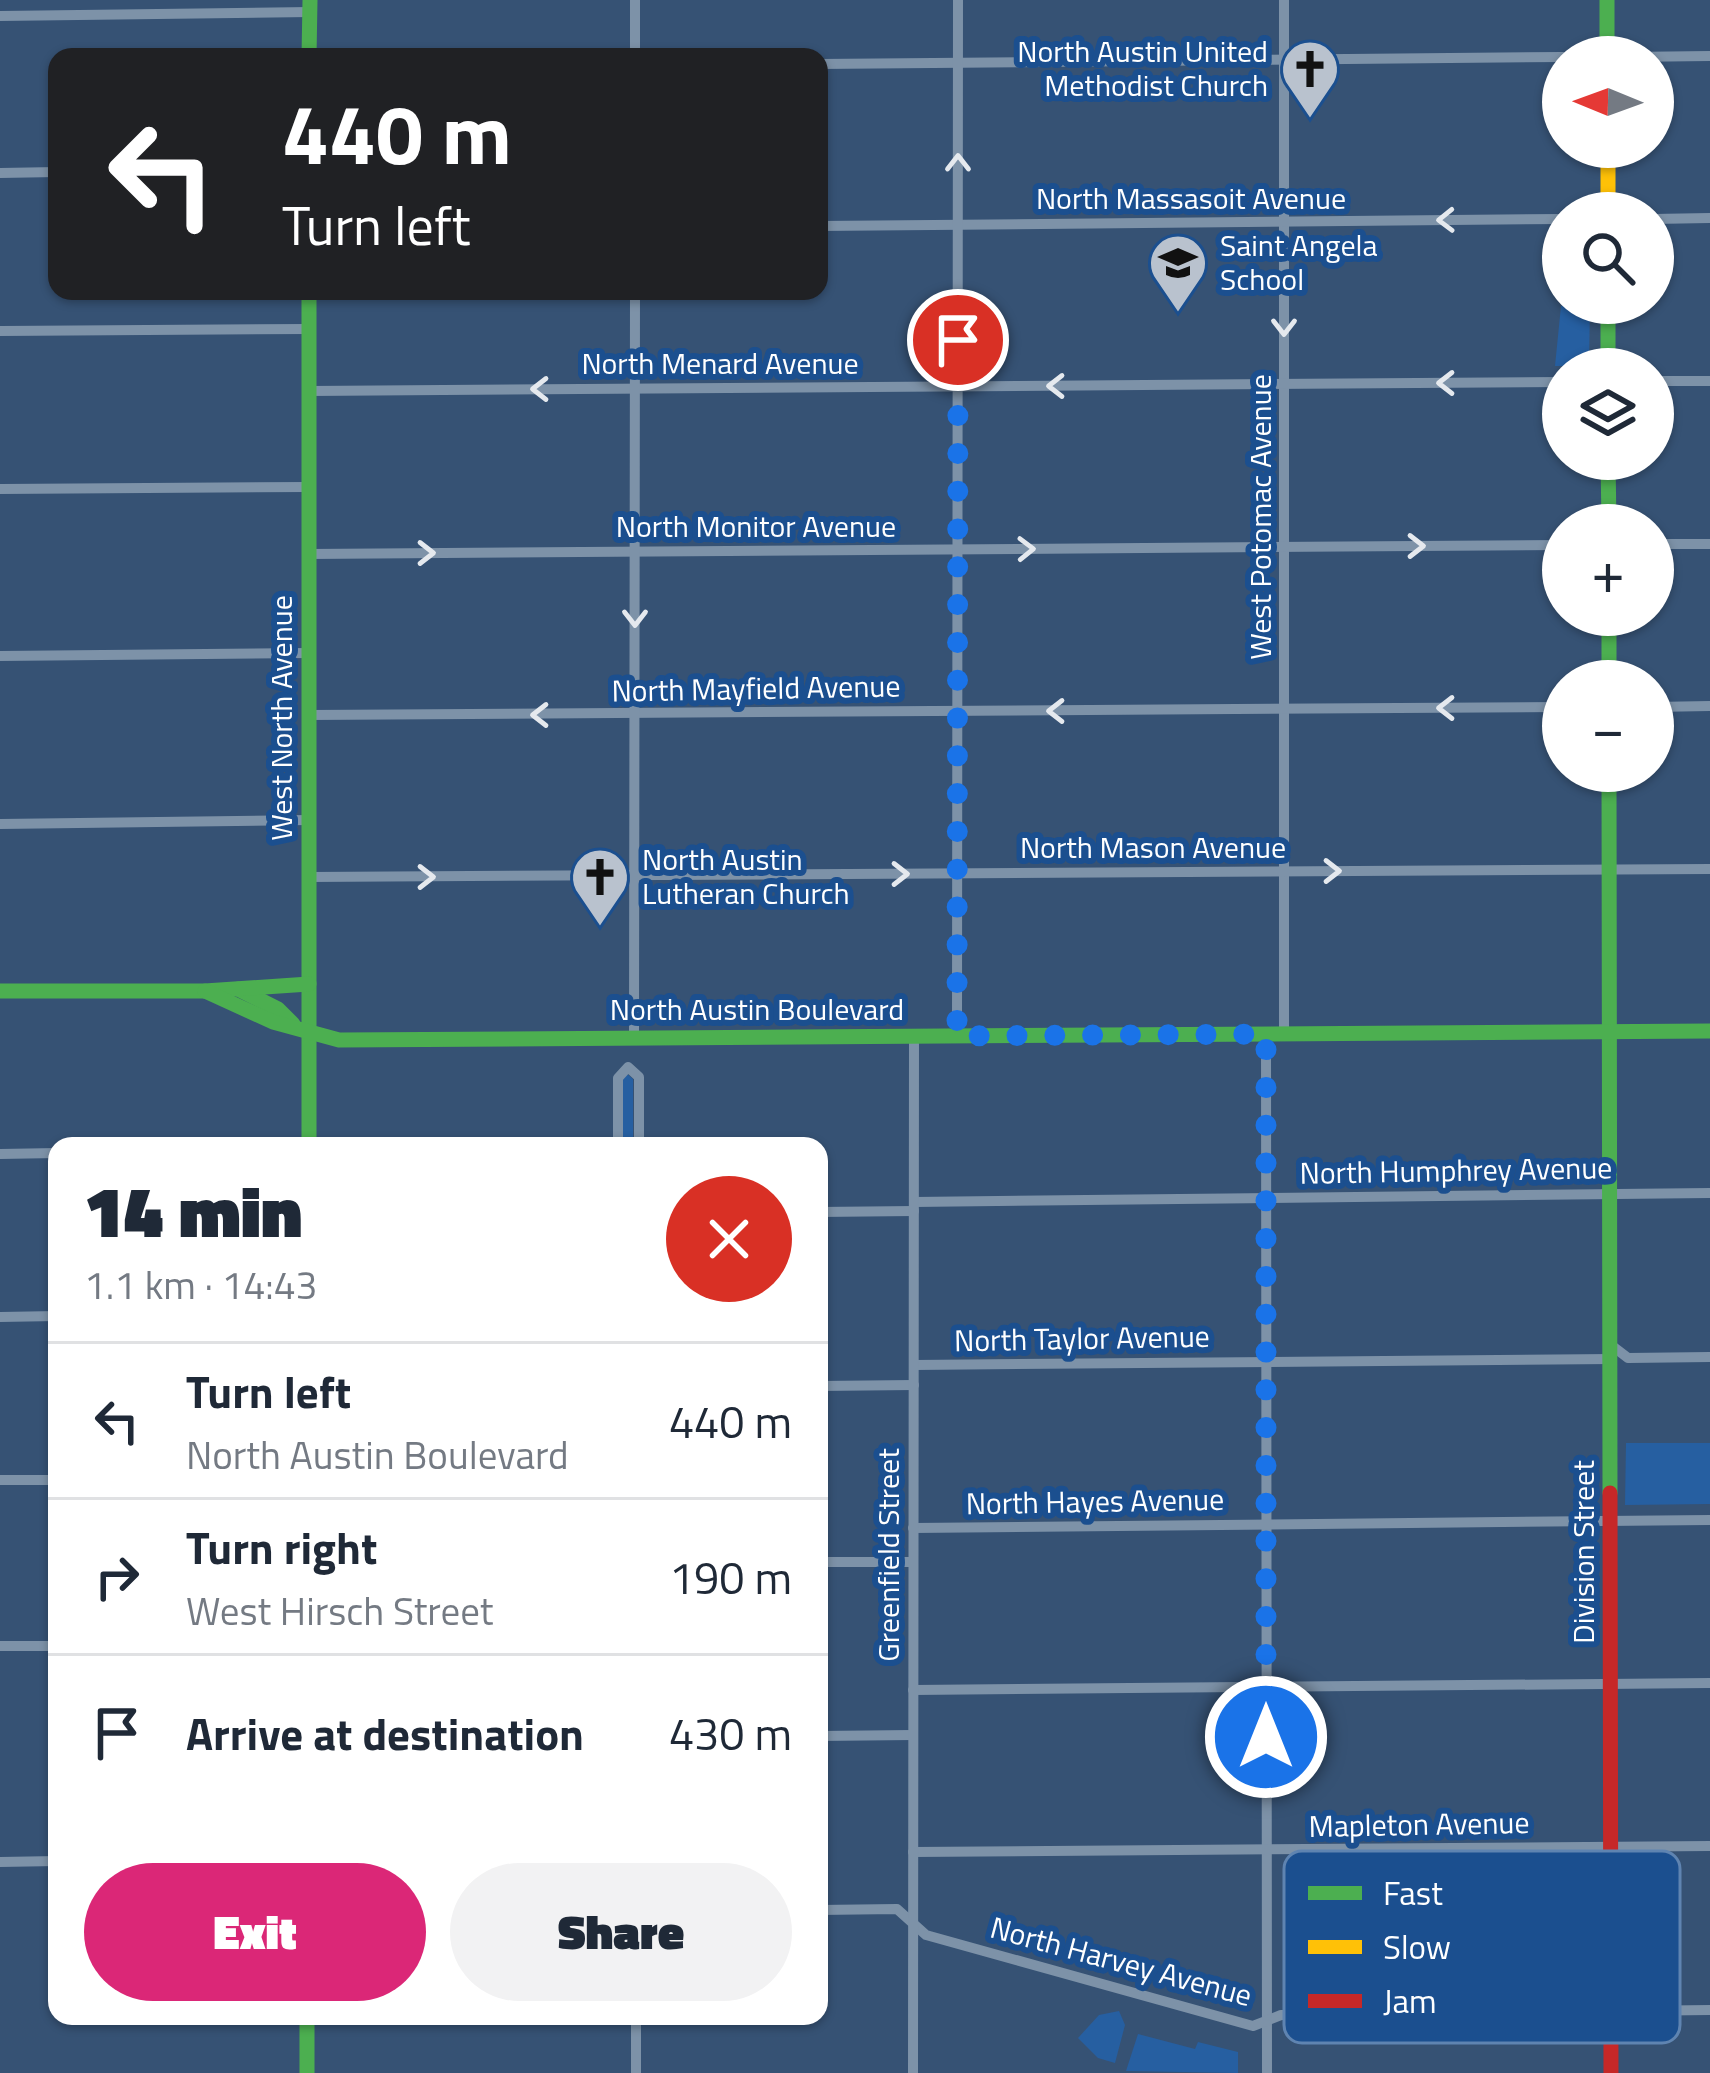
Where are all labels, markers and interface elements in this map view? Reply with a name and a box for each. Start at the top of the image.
place label: North Austin United Methodist Church [1017,28,1268,108]
north arrow [1542,36,1674,168]
map controls [1542,36,1674,792]
church icon: North Austin United Methodist Church [1279,38,1341,120]
text: 440 m [282,69,512,197]
icon: left [84,96,240,252]
one-way arrow [945,153,971,171]
street label: North Massasoit Avenue [1036,175,1346,221]
text: Turn left [282,184,471,266]
button: search [1542,192,1674,324]
one-way arrow [1436,207,1455,233]
place label: Saint Angela School [1220,222,1378,302]
school or university icon: Saint Angela School [1147,232,1209,314]
pin [907,289,1009,391]
icon: arrive [925,307,991,373]
one-way arrow [1271,319,1297,337]
street label: North Menard Avenue [581,340,859,386]
button: layers [1542,348,1674,480]
one-way arrow [1436,370,1454,396]
one-way arrow [1046,373,1064,399]
street label: West Potomac Avenue [1237,374,1283,660]
one-way arrow [530,376,549,402]
street label: North Monitor Avenue [616,503,896,549]
button: + [1542,504,1674,636]
one-way arrow [1408,533,1426,559]
one-way arrow [1018,536,1036,562]
one-way arrow [418,540,436,566]
street label: West North Avenue [258,595,304,841]
one-way arrow [622,610,648,628]
button: − [1542,660,1674,792]
street label: North Mayfield Avenue [611,662,901,714]
one-way arrow [1436,695,1454,721]
one-way arrow [1046,697,1065,723]
one-way arrow [530,702,548,728]
street label: North Mason Avenue [1020,824,1286,870]
place label: North Austin Lutheran Church [642,836,850,916]
church icon: North Austin Lutheran Church [569,846,631,928]
one-way arrow [1323,859,1342,885]
one-way arrow [892,861,910,887]
one-way arrow [417,864,436,890]
street label: North Austin Boulevard [610,986,904,1032]
street label: North Humphrey Avenue [1299,1144,1613,1196]
text: 14 min [84,1155,302,1265]
button: close [666,1176,792,1302]
text: 1.1 km · 14:43 [84,1255,317,1314]
street label: North Taylor Avenue [954,1313,1210,1363]
text: Turn left [186,1357,351,1425]
text: 440 m [669,1387,792,1455]
icon: left [84,1388,150,1454]
text: North Austin Boulevard [186,1425,569,1484]
street label: Greenfield Street [865,1448,911,1662]
street label: Division Street [1560,1460,1606,1644]
street label: North Hayes Avenue [965,1476,1225,1526]
text: Turn right [186,1513,377,1581]
text: 190 m [669,1543,792,1611]
icon: right [84,1544,150,1610]
text: West Hirsch Street [186,1581,493,1640]
position arrow [1203,1674,1329,1800]
text: Arrive at destination [186,1699,584,1767]
text: 430 m [669,1699,792,1767]
icon: arrive [84,1700,150,1766]
street label: Mapleton Avenue [1308,1799,1530,1849]
legend [1284,1851,1680,2043]
button: Exit [84,1863,426,2001]
button: Share [450,1863,792,2001]
text: Fast [1383,1868,1443,1918]
street label: North Harvey Avenue [985,1904,1257,2018]
text: Slow [1383,1922,1451,1972]
text: Jam [1383,1976,1437,2026]

